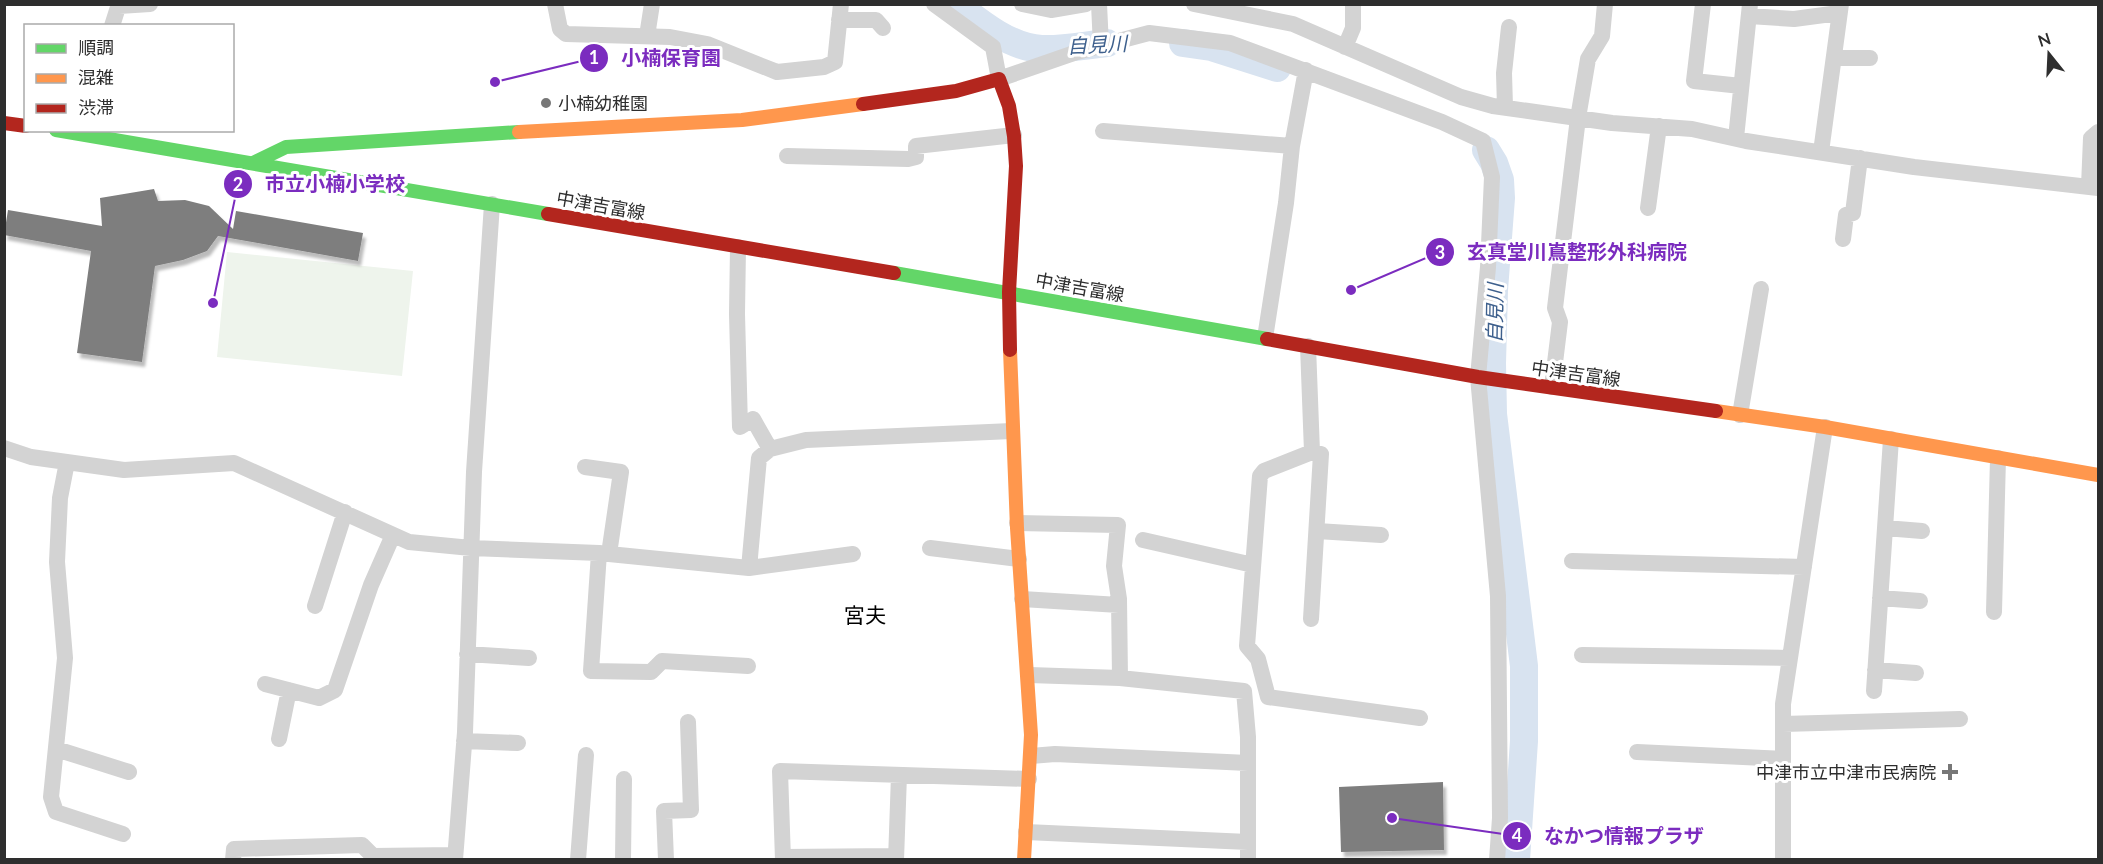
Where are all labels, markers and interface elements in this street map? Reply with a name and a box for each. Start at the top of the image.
legend [24,24,234,132]
north arrow [2019,24,2079,84]
text: N [2035,28,2053,50]
water label: 自見川 [1066,30,1130,58]
text: 順調 [78,36,114,58]
callout: 小楠保育園 [579,39,733,77]
text: 小楠保育園 [621,45,721,69]
text: 1 [589,46,599,68]
text: 混雑 [78,66,114,88]
place label: 小楠幼稚園 [558,92,648,114]
text: 渋滞 [78,96,114,118]
marker: 小楠幼稚園 [539,96,553,110]
callout: 市立小楠小学校 [223,165,417,203]
text: 市立小楠小学校 [265,171,405,195]
text: 2 [233,173,243,195]
street label: 中津吉富線 [555,186,647,224]
callout: 玄真堂川嶌整形外科病院 [1425,233,1699,271]
text: 玄真堂川嶌整形外科病院 [1467,239,1687,263]
text: 3 [1435,241,1445,263]
street label: 中津吉富線 [1034,268,1126,306]
water label: 自見川 [1481,281,1507,343]
street label: 中津吉富線 [1530,356,1622,390]
district label: 宮夫 [844,602,886,627]
place label: 中津市立中津市民病院 [1756,761,1936,783]
marker: 中津市立中津市民病院 [1941,763,1959,781]
callout: なかつ情報プラザ [1502,817,1716,855]
text: なかつ情報プラザ [1544,823,1704,847]
text: 4 [1512,824,1522,846]

